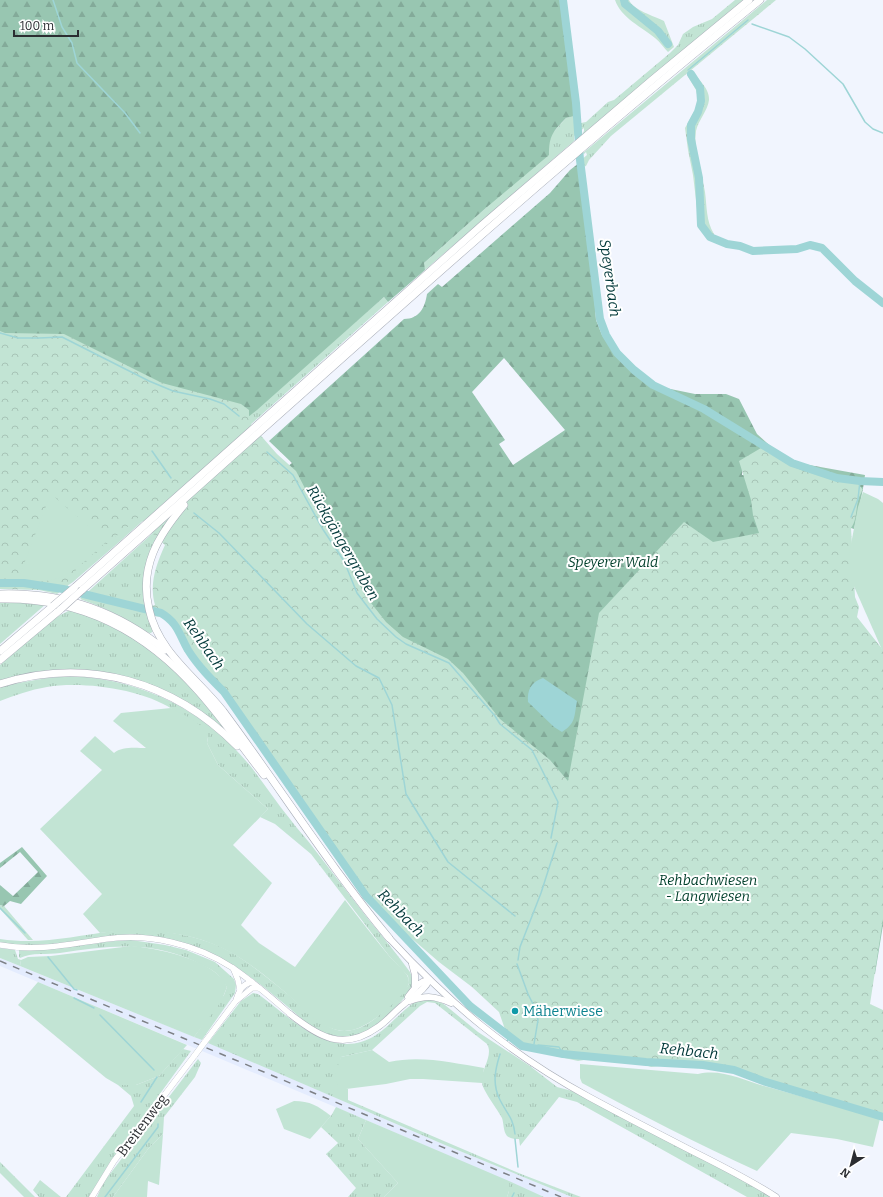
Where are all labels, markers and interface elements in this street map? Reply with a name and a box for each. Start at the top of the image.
scale bar [14,12,78,38]
text: 100 m [20,19,55,33]
water label: Speyerbach [596,238,624,318]
water label: Rückgängergraben [303,482,383,604]
park label: Speyerer Wald [568,554,658,571]
water label: Rehbach [180,615,228,673]
park label: Rehbachwiesen - Langwiesen [659,872,757,905]
water label: Rehbach [374,886,428,941]
place label: Mäherwiese [523,1003,603,1020]
marker: Mäherwiese [510,1006,520,1016]
water label: Rehbach [659,1039,719,1063]
street label: Breitenweg [113,1091,172,1160]
north arrow [831,1145,871,1185]
text: N [838,1165,853,1180]

